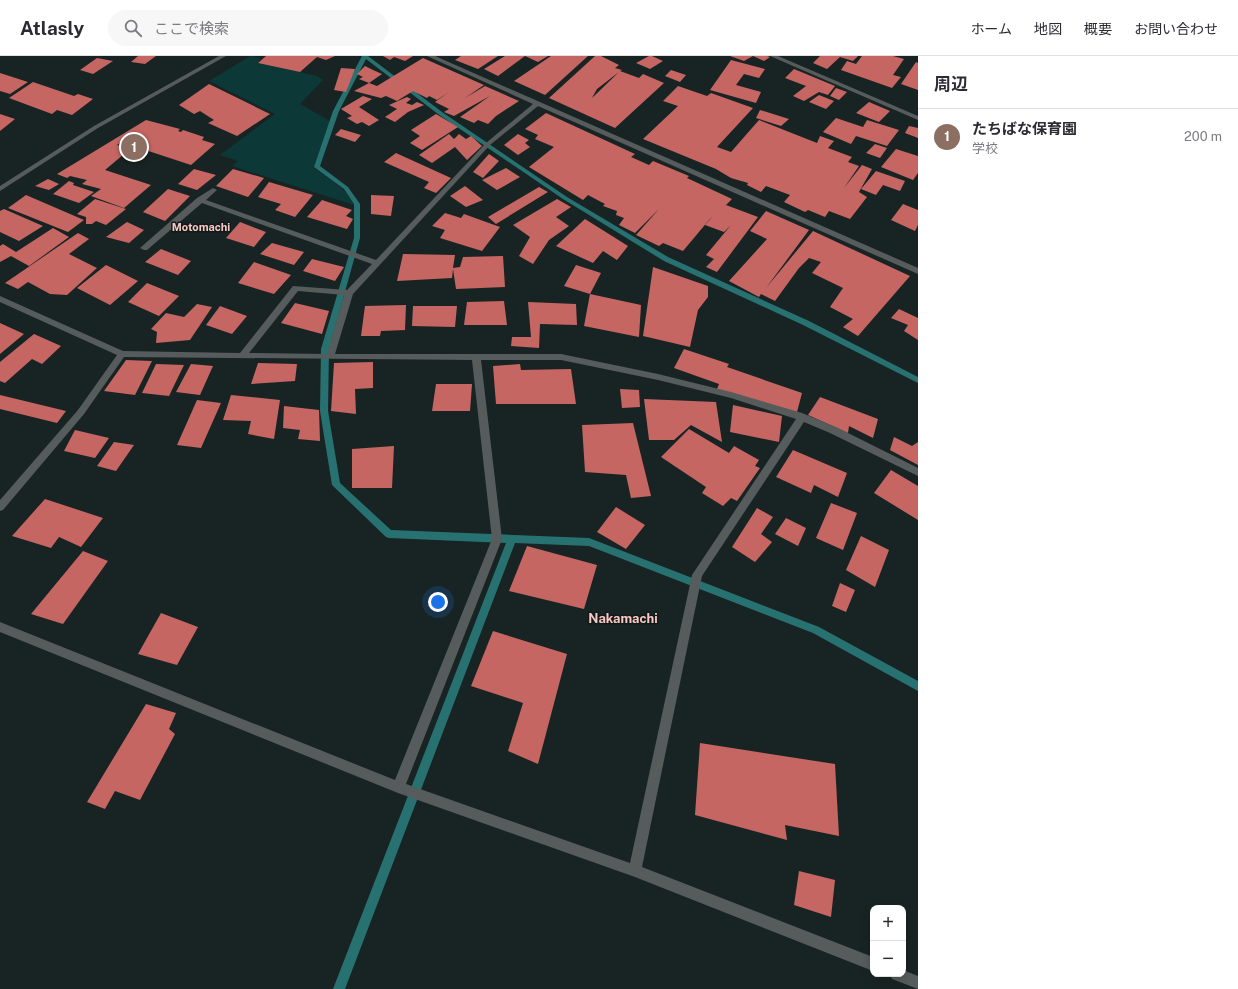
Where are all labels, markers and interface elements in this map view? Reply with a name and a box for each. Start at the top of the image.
search box [108,10,388,46]
text: Atlasly [20,17,84,39]
icon: search [122,17,144,39]
text: ここで検索 [154,20,229,37]
text: ホーム [970,21,1012,37]
text: 地図 [1034,21,1062,37]
text: 概要 [1084,21,1112,37]
text: お問い合わせ [1134,21,1218,37]
text: 周辺 [934,74,968,94]
text: たちばな保育園 [972,120,1077,137]
text: 1 [944,129,950,144]
text: 200 m [1184,129,1222,144]
pin: 1 [121,132,147,162]
text: 学校 [972,141,998,156]
district label: Motomachi [172,221,230,233]
your location [428,592,448,612]
district label: Nakamachi [588,611,658,626]
map controls [870,905,906,977]
button: + [870,905,906,941]
button: − [870,941,906,977]

